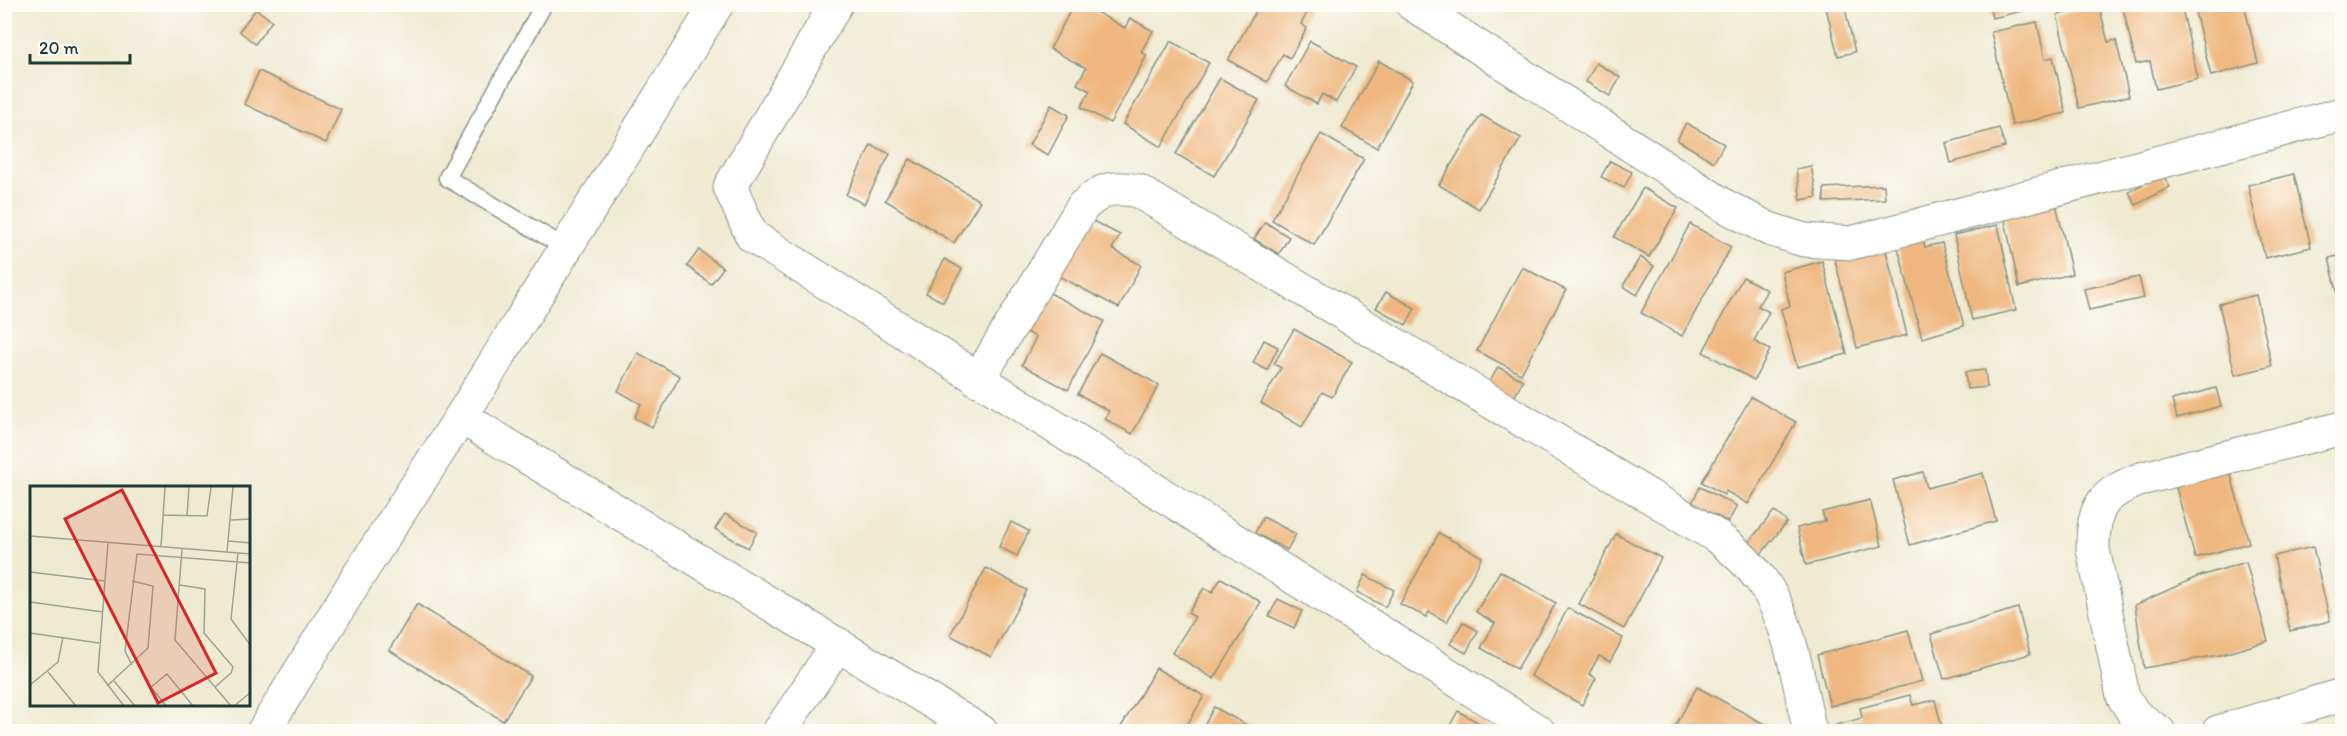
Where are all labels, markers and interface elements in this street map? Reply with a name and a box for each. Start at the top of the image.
scale bar [30,27,130,65]
text: 20 m [39,37,79,59]
inset map [30,486,250,706]

